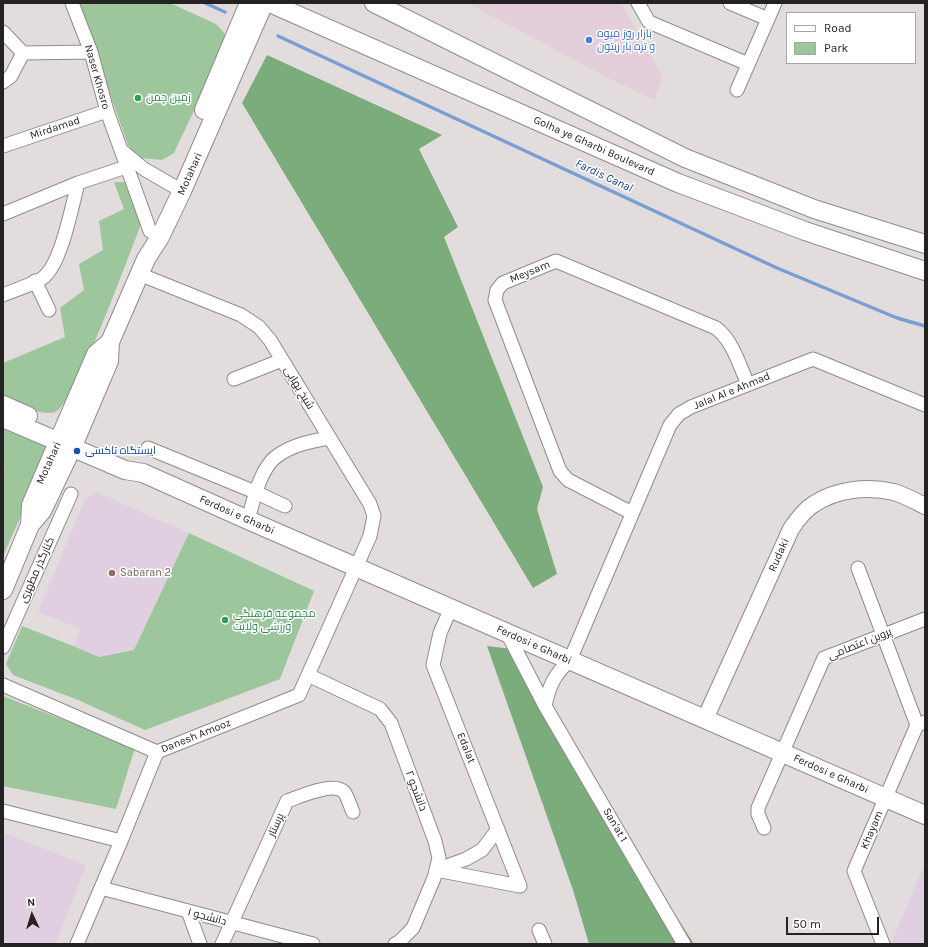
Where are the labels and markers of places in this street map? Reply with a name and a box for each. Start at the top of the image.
place label: بازار روز میوه و تره بار زیتون [597,27,655,53]
marker: بازار روز میوه و تره بار زیتون [584,35,594,45]
place label: زمین چمن [146,91,191,105]
marker: زمین چمن [133,93,143,103]
place label: ایستگاه تاکسی [85,444,156,458]
marker: ایستگاه تاکسی [72,446,82,456]
place label: Sabaran 2 [120,566,171,580]
marker: Sabaran 2 [107,568,117,578]
place label: مجموعه فرهنگی ورزشی ولایت [233,607,315,633]
marker: مجموعه فرهنگی ورزشی ولایت [220,615,230,625]

